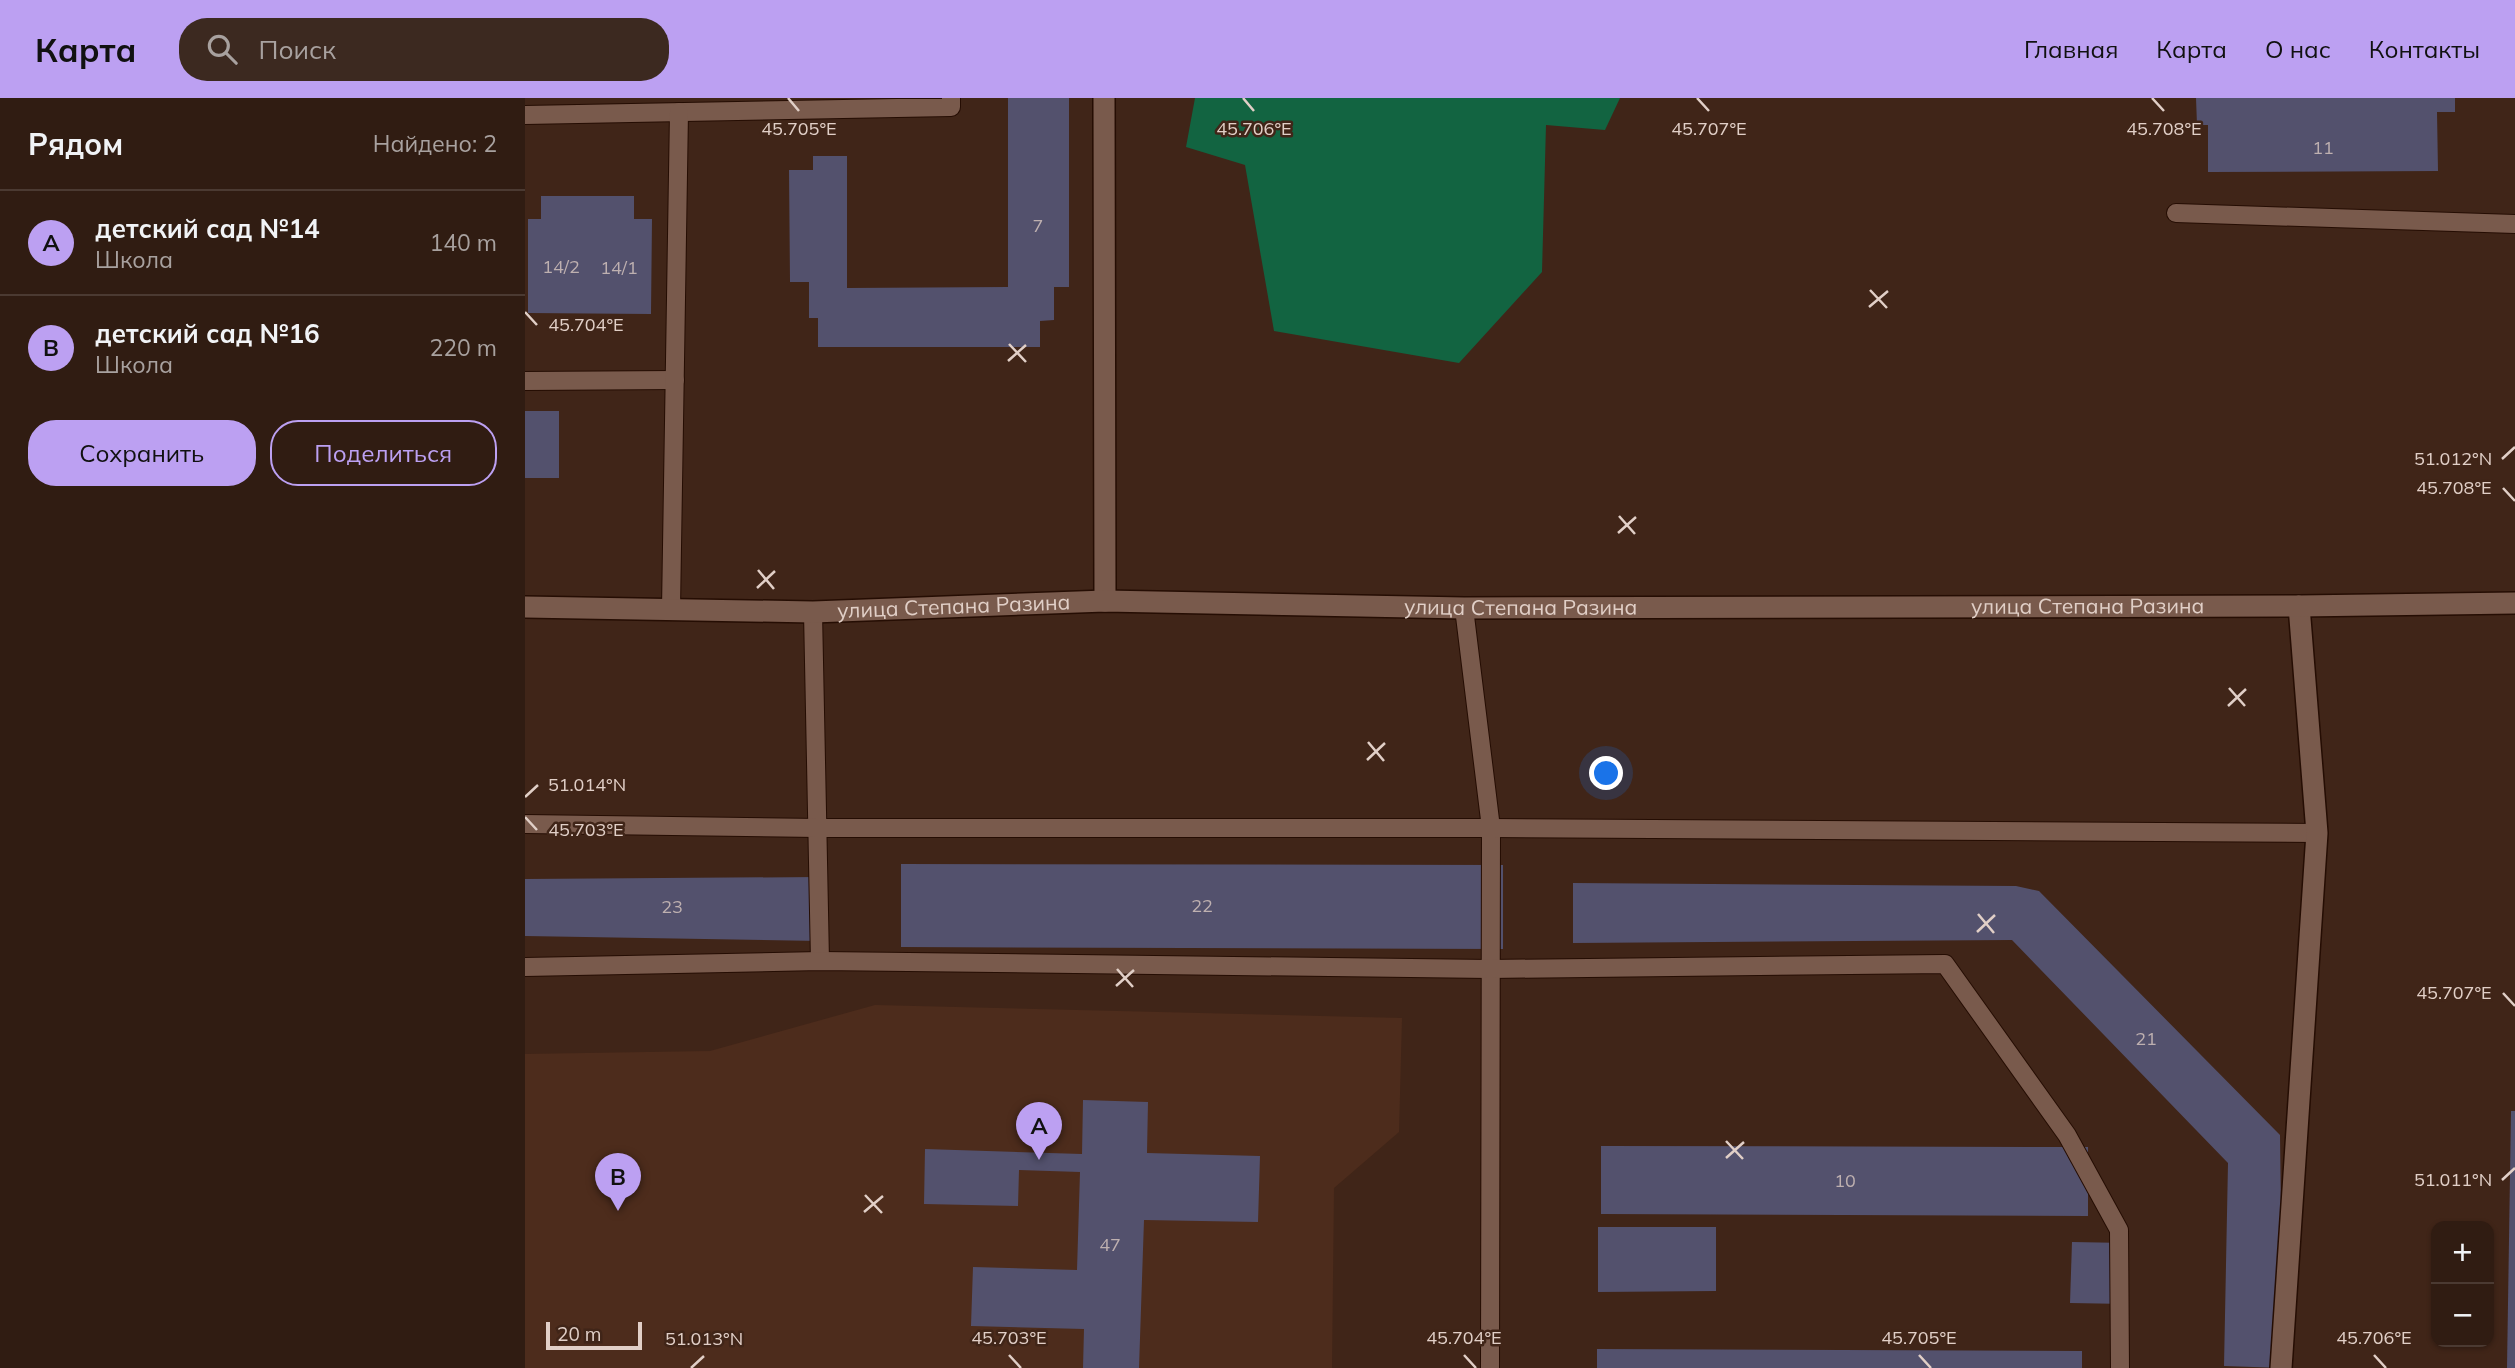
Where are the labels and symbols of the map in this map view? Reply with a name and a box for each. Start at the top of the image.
text: 45.705°E [761,117,837,140]
text: 45.706°E [1216,117,1292,140]
text: 45.707°E [1671,117,1747,140]
text: 45.708°E [2126,117,2202,140]
house number: 11 [2312,136,2334,159]
house number: 7 [1033,214,1043,237]
house number: 14/2 [542,255,580,278]
house number: 14/1 [600,256,638,279]
text: 45.704°E [548,313,624,336]
text: 51.012°N [2414,447,2492,470]
text: 45.708°E [2416,476,2492,499]
street label: улица Степана Разина [837,588,1071,623]
street label: улица Степана Разина [1971,592,2204,619]
street label: улица Степана Разина [1404,593,1637,620]
your location [1589,756,1623,790]
text: 51.014°N [548,773,626,796]
text: 45.703°E [548,818,624,841]
house number: 22 [1191,894,1213,917]
house number: 23 [661,895,683,918]
text: 45.707°E [2416,981,2492,1004]
house number: 21 [2135,1027,2157,1050]
pin: A [1016,1102,1062,1160]
pin: B [595,1153,641,1211]
text: 51.011°N [2414,1168,2492,1191]
house number: 10 [1834,1169,1856,1192]
house number: 47 [1099,1233,1121,1256]
scale bar [546,1319,642,1351]
text: 45.703°E [971,1326,1047,1349]
text: 45.704°E [1426,1326,1502,1349]
text: 45.705°E [1881,1326,1957,1349]
text: 45.706°E [2336,1326,2412,1349]
text: 51.013°N [665,1327,743,1350]

